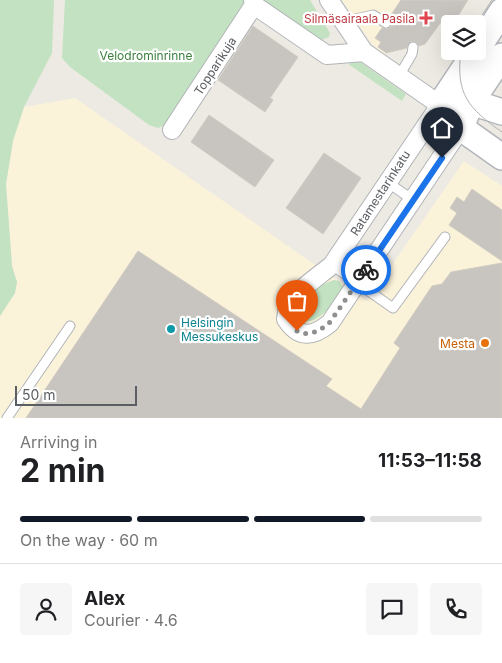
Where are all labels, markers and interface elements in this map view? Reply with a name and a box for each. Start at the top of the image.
place label: Silmäsairaala Pasila [304,11,415,26]
marker: Silmäsairaala Pasila [419,11,433,25]
map controls [441,15,486,60]
button: layers [441,15,486,60]
street label: Topparikuja [191,34,239,98]
park label: Velodrominrinne [100,48,192,63]
pin [421,107,463,158]
icon: home [428,114,456,142]
street label: Ratamestarinkatu [347,148,413,238]
courier [341,245,391,295]
icon: bike [352,256,380,284]
pin [276,280,318,331]
icon: bag [283,287,311,315]
place label: Helsingin Messukeskus [181,315,258,344]
marker: Helsingin Messukeskus [165,323,177,335]
place label: Mesta [440,336,475,351]
marker: Mesta [479,337,491,349]
scale bar [15,383,138,406]
text: 50 m [22,386,56,403]
text: Arriving in [20,432,97,452]
text: 11:53–11:58 [378,449,482,472]
text: 2 min [20,451,106,490]
text: On the way · 60 m [20,530,158,550]
button: person [20,583,72,635]
button: chat [366,583,418,635]
button: phone [430,583,482,635]
text: Alex [84,587,125,610]
text: Courier · 4.6 [84,610,178,630]

